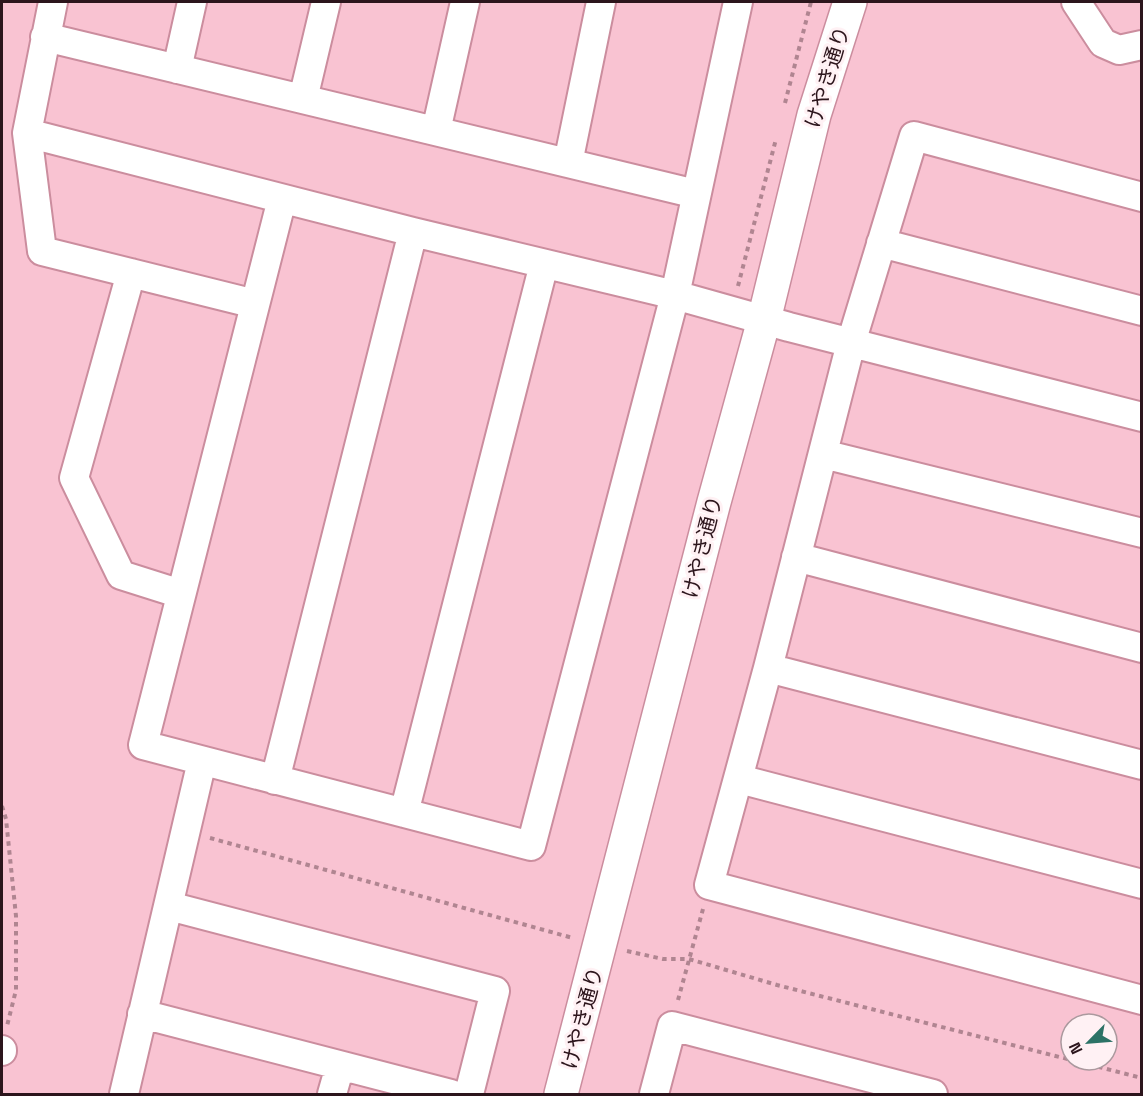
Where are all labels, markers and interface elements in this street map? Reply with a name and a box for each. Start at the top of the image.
street label: けやき通り [799,23,855,131]
street label: けやき通り [676,493,728,601]
street label: けやき通り [555,964,609,1072]
north arrow [1059,1012,1119,1072]
text: N [1064,1039,1088,1057]

